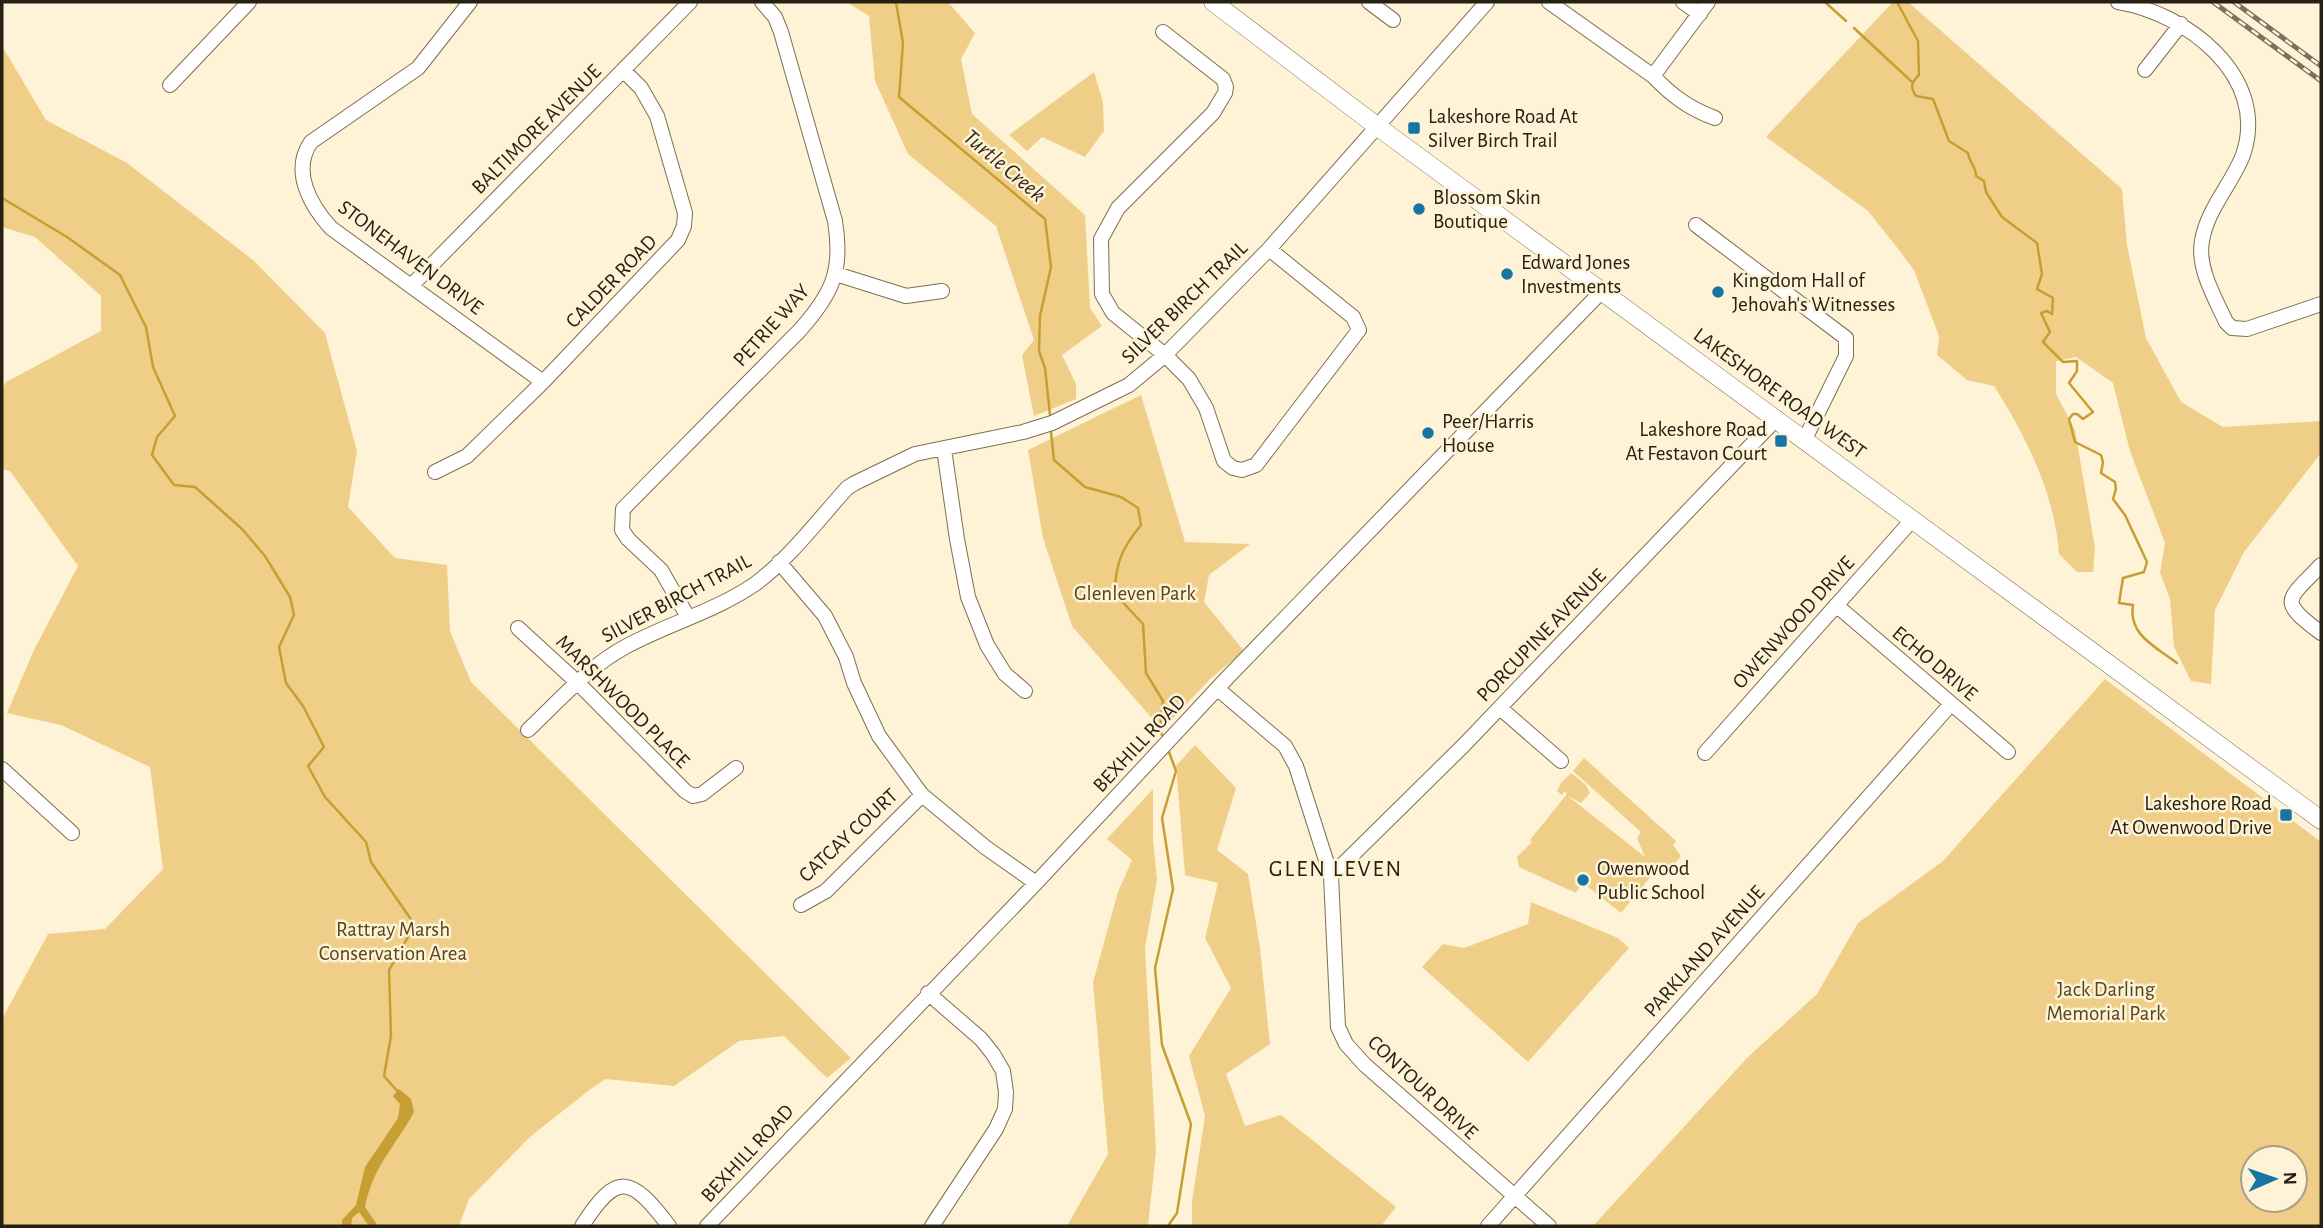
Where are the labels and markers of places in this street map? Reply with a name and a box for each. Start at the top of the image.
place label: Lakeshore Road At Silver Birch Trail [1428,106,1578,151]
marker: Lakeshore Road At Silver Birch Trail [1406,120,1422,136]
place label: Blossom Skin Boutique [1433,187,1541,232]
marker: Blossom Skin Boutique [1411,201,1427,217]
place label: Edward Jones Investments [1521,252,1630,297]
marker: Edward Jones Investments [1499,266,1515,282]
place label: Kingdom Hall of Jehovah's Witnesses [1732,270,1895,315]
marker: Kingdom Hall of Jehovah's Witnesses [1710,284,1726,300]
place label: Peer/Harris House [1442,411,1534,456]
place label: Lakeshore Road At Festavon Court [1625,419,1767,464]
marker: Peer/Harris House [1420,425,1436,441]
marker: Lakeshore Road At Festavon Court [1773,433,1789,449]
place label: Lakeshore Road At Owenwood Drive [2110,793,2272,838]
marker: Lakeshore Road At Owenwood Drive [2278,807,2294,823]
place label: Owenwood Public School [1597,858,1705,903]
marker: Owenwood Public School [1575,872,1591,888]

